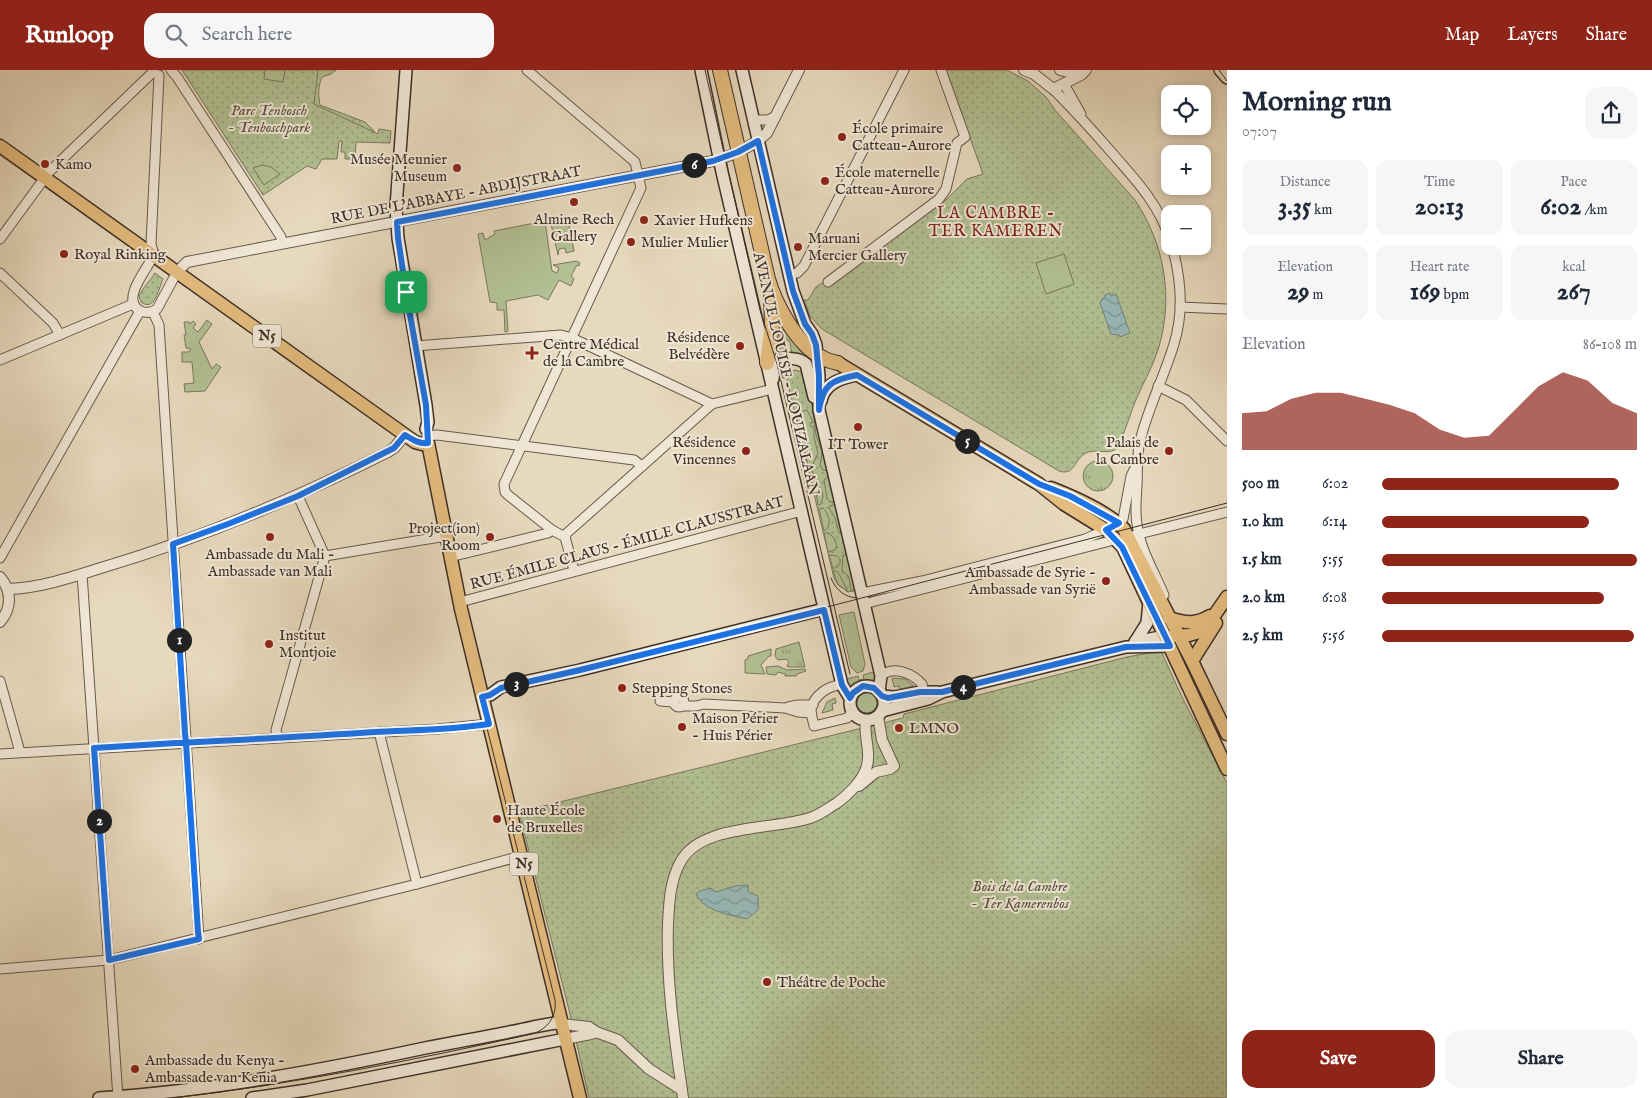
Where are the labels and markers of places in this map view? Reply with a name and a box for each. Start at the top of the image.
place label: École primaire Catteau-Aurore [852,119,952,155]
marker: École primaire Catteau-Aurore [836,131,848,143]
place label: Musée Meunier Museum [350,150,447,186]
pin: 6 [682,152,706,178]
place label: Kamo [55,155,92,174]
marker: Kamo [39,158,51,170]
marker: Musée Meunier Museum [451,162,463,174]
place label: École maternelle Catteau-Aurore [835,163,940,199]
marker: École maternelle Catteau-Aurore [819,175,831,187]
marker: Almine Rech Gallery [568,196,580,208]
place label: Almine Rech Gallery [533,210,614,246]
place label: Xavier Hufkens [654,211,753,230]
marker: Xavier Hufkens [638,214,650,226]
place label: Maruani Mercier Gallery [808,229,907,265]
place label: Mulier Mulier [641,233,729,252]
marker: Mulier Mulier [625,236,637,248]
marker: Maruani Mercier Gallery [792,241,804,253]
place label: Royal Rinking [74,245,167,264]
marker: Royal Rinking [58,248,70,260]
pin [385,271,427,313]
place label: Résidence Belvédère [666,328,730,364]
place label: Centre Médical de la Cambre [543,335,640,371]
marker: Résidence Belvédère [734,340,746,352]
marker: Centre Médical de la Cambre [525,346,539,360]
marker: IT Tower [852,421,864,433]
pin: 5 [954,428,980,454]
place label: Résidence Vincennes [672,433,736,469]
place label: Palais de la Cambre [1096,433,1159,469]
place label: IT Tower [828,435,889,454]
marker: Résidence Vincennes [740,445,752,457]
marker: Palais de la Cambre [1163,445,1175,457]
place label: Project(ion) Room [408,519,480,555]
marker: Ambassade du Mali - Ambassade van Mali [264,531,276,543]
marker: Project(ion) Room [484,531,496,543]
place label: Ambassade du Mali - Ambassade van Mali [204,545,335,581]
place label: Ambassade de Syrie - Ambassade van Syrië [964,563,1096,599]
marker: Ambassade de Syrie - Ambassade van Syrië [1100,575,1112,587]
place label: Institut Montjoie [279,626,337,662]
pin: 1 [166,628,192,652]
marker: Institut Montjoie [263,638,275,650]
pin: 3 [504,672,528,696]
pin: 4 [950,674,976,700]
place label: Stepping Stones [632,679,732,698]
marker: Stepping Stones [616,682,628,694]
place label: Maison Périer - Huis Périer [692,709,779,745]
place label: LMNO [909,719,959,738]
marker: Maison Périer - Huis Périer [676,721,688,733]
marker: LMNO [893,722,905,734]
place label: Haute École de Bruxelles [507,801,585,837]
pin: 2 [86,808,112,834]
marker: Haute École de Bruxelles [491,813,503,825]
place label: Théâtre de Poche [777,973,886,992]
marker: Théâtre de Poche [761,976,773,988]
place label: Ambassade du Kenya - Ambassade van Kenia [144,1051,285,1087]
marker: Ambassade du Kenya - Ambassade van Kenia [129,1063,141,1075]

